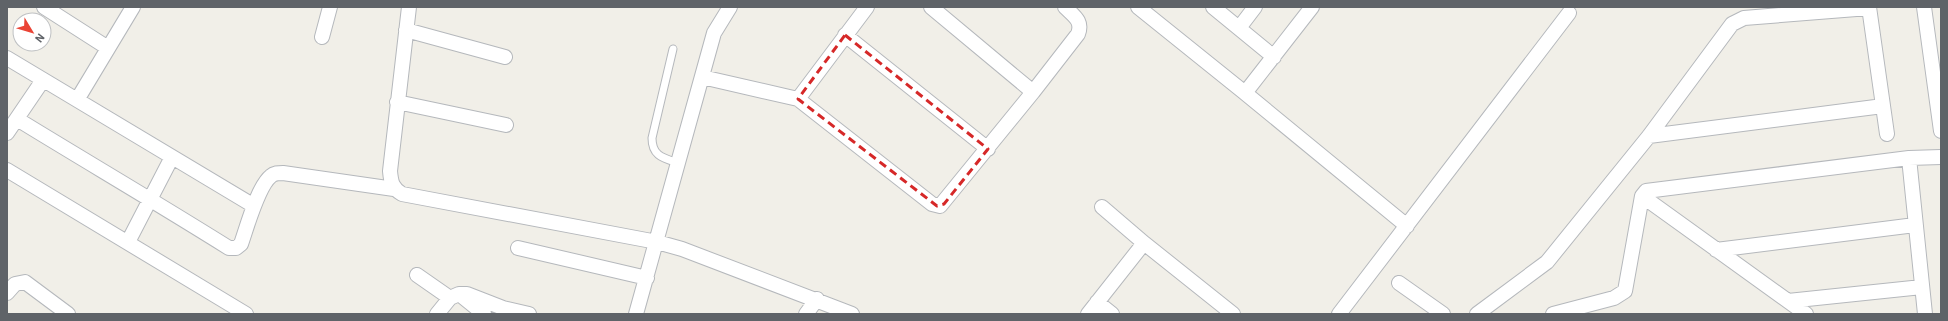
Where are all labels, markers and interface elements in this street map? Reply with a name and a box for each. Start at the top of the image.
north arrow [12,12,52,52]
text: N [32,31,48,46]

